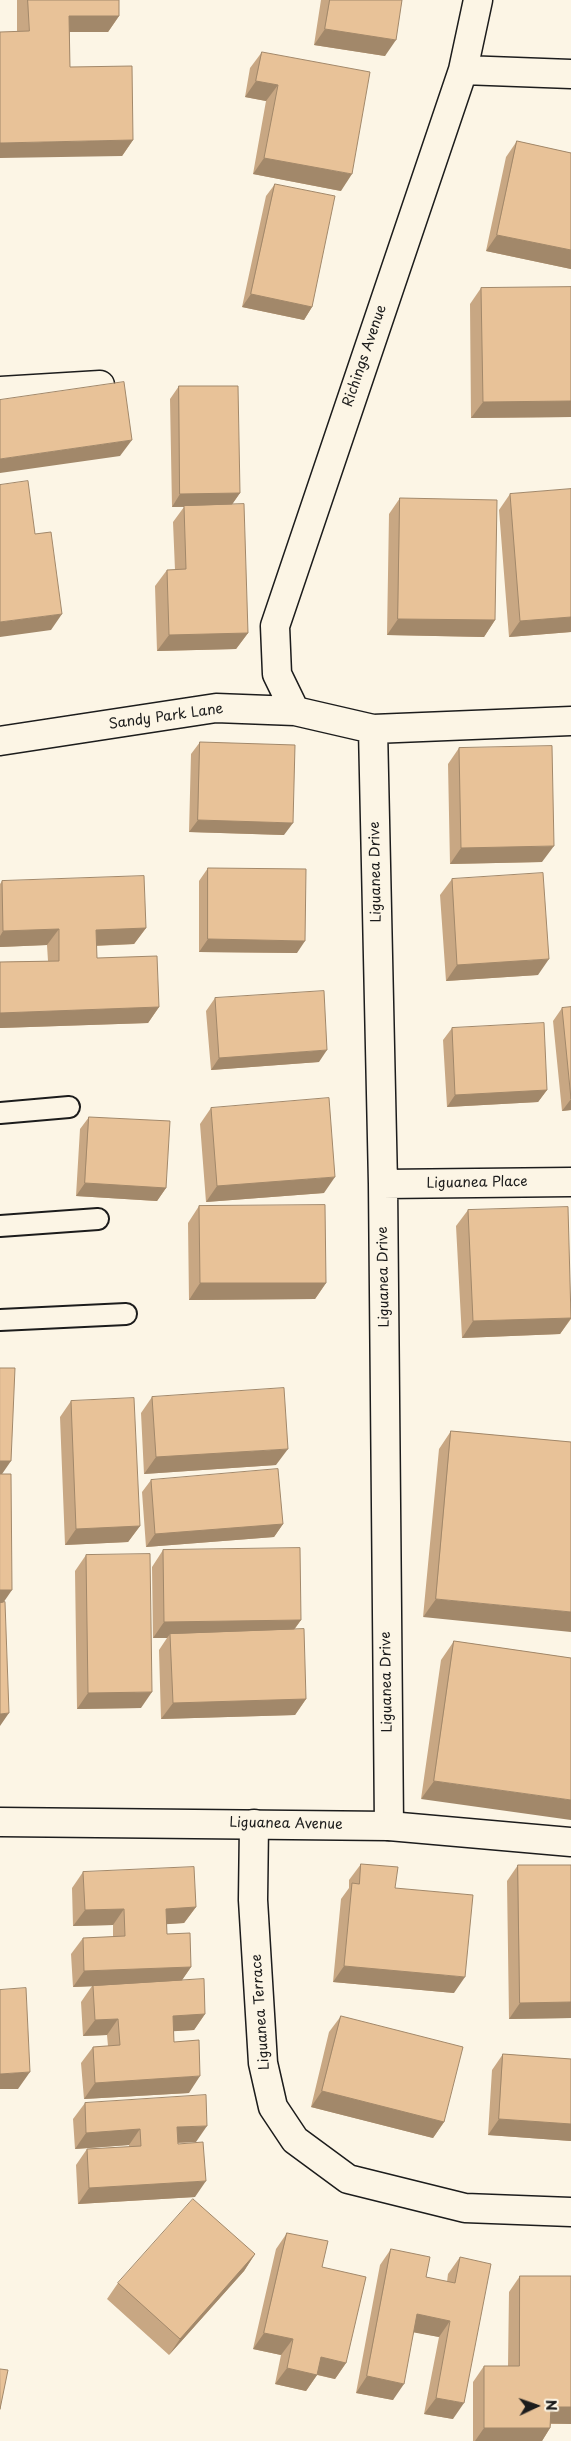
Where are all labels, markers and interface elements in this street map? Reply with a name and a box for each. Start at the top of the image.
street label: Richings Avenue [340,303,390,409]
street label: Sandy Park Lane [108,701,224,733]
street label: Liguanea Drive [367,821,385,923]
street label: Liguanea Place [426,1174,528,1192]
street label: Liguanea Drive [375,1226,393,1328]
street label: Liguanea Drive [378,1631,396,1733]
street label: Liguanea Avenue [229,1815,343,1833]
street label: Liguanea Terrace [249,1954,273,2070]
north arrow [511,2381,561,2431]
text: N [541,2399,562,2411]

